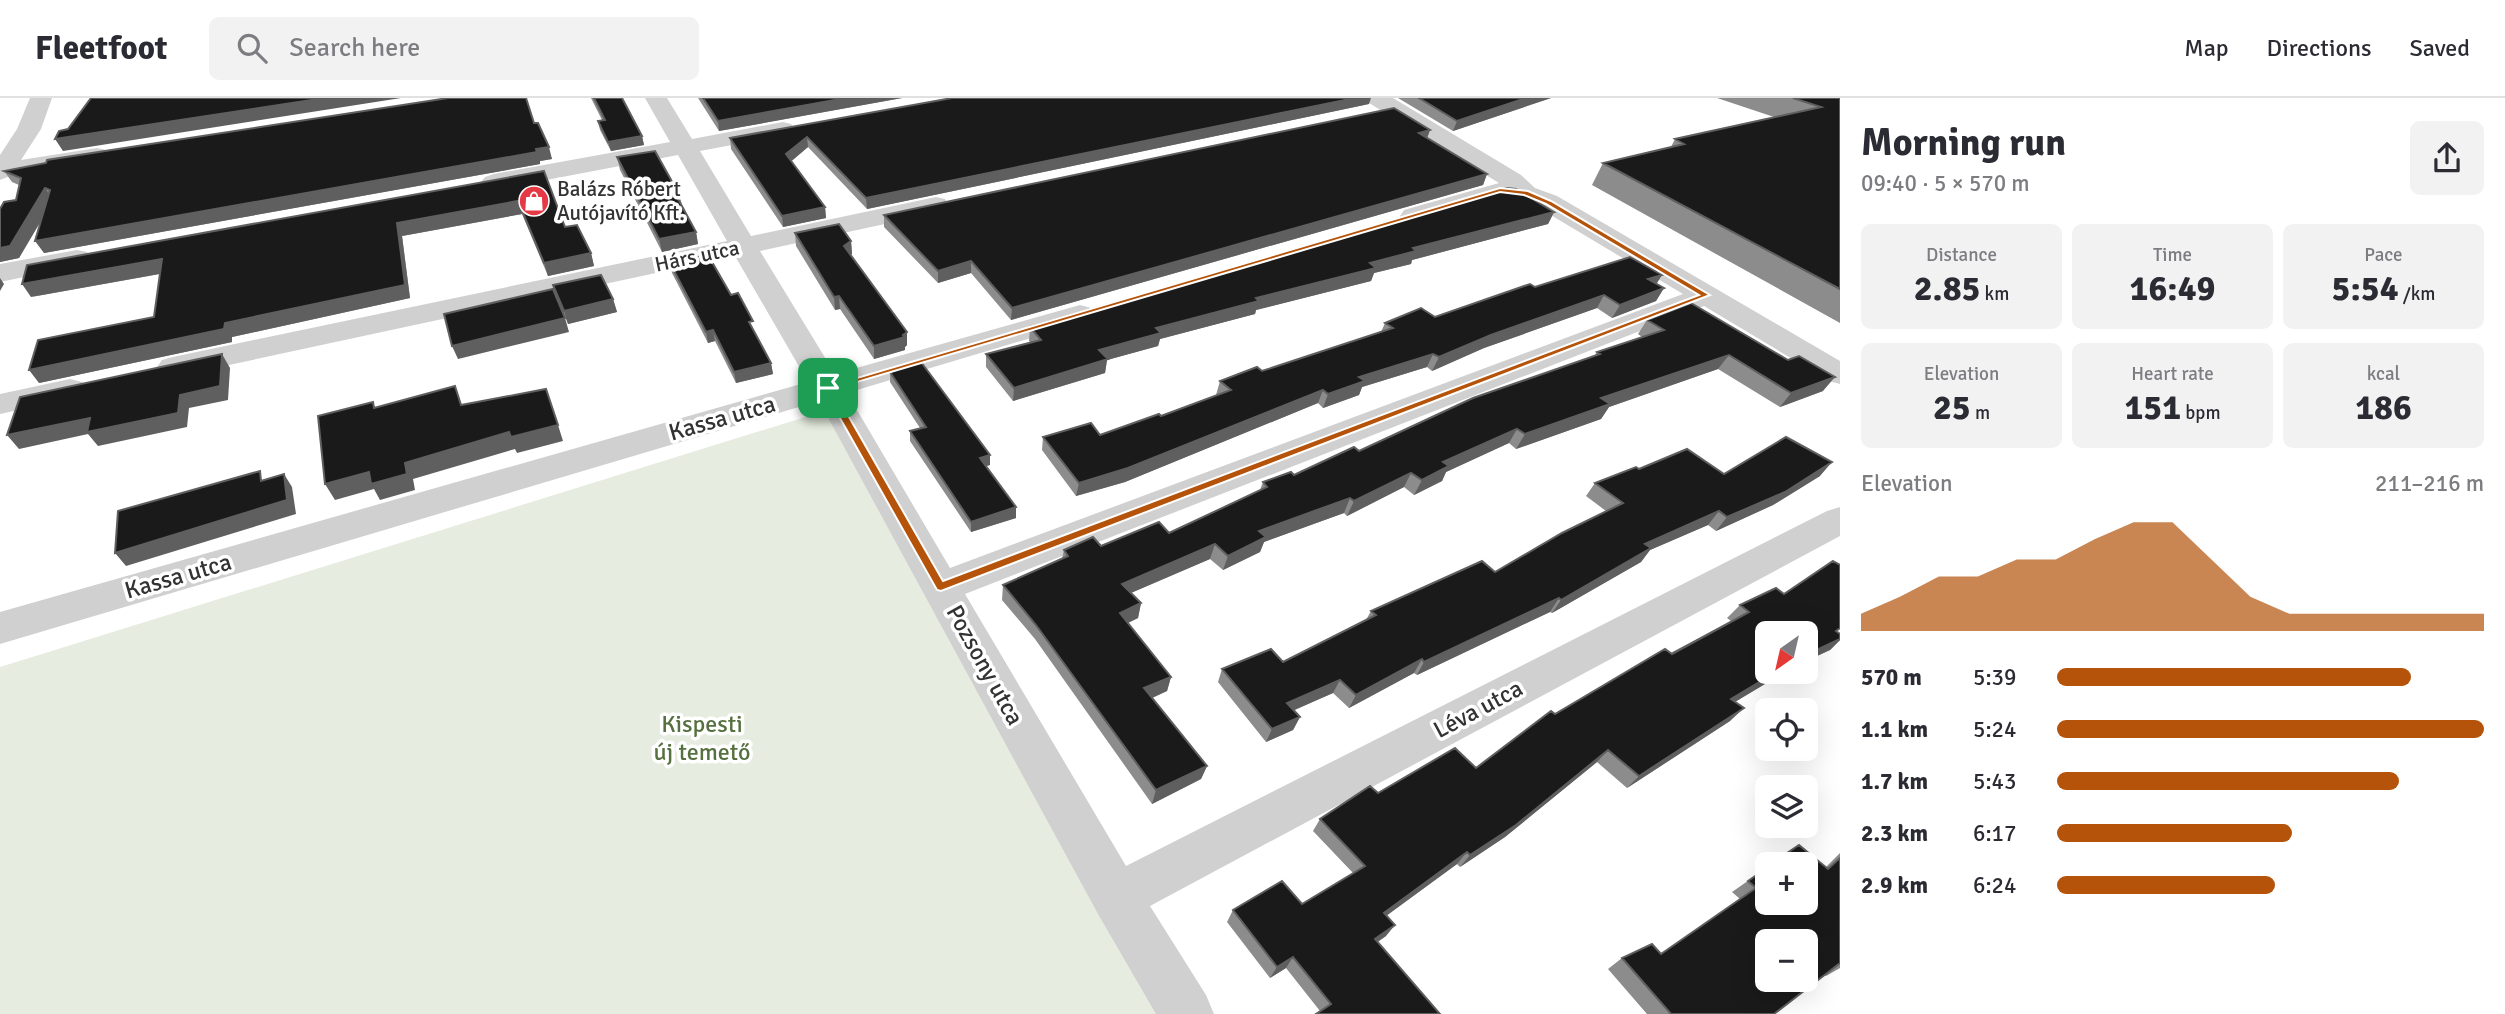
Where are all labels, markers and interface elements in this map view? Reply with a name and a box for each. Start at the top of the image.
search box [209,17,699,80]
text: Fleetfoot [35,28,167,69]
icon: search [233,29,271,67]
text: Search here [289,32,420,64]
text: Map [2184,33,2229,63]
text: Directions [2267,33,2372,63]
text: Saved [2410,33,2470,63]
text: Morning run [1861,119,2066,166]
button: share [2410,121,2484,195]
text: 09:40 · 5 × 570 m [1861,169,2030,198]
place label: Balázs Róbert Autójavító Kft. [557,176,685,226]
shop icon: Balázs Róbert Autójavító Kft. [517,184,551,218]
street label: Hárs utca [652,234,742,278]
text: Distance [1926,243,1997,267]
text: Time [2153,243,2192,267]
text: Pace [2364,243,2403,267]
text: 2.85 [1914,267,1980,310]
text: 16:49 [2130,267,2215,310]
text: 5:54 [2332,267,2399,310]
text: km [1980,282,2009,306]
text: /km [2399,282,2435,306]
pin [798,358,858,418]
text: Elevation [1924,362,1999,386]
text: Heart rate [2131,362,2214,386]
text: kcal [2367,362,2400,386]
icon: arrive [809,369,847,407]
text: 25 [1933,386,1971,429]
text: 151 [2124,386,2181,429]
text: 186 [2355,386,2412,429]
street label: Kassa utca [665,388,779,448]
text: m [1971,401,1990,425]
text: bpm [2181,401,2221,425]
text: Elevation [1861,469,1953,498]
text: 211–216 m [2375,469,2484,498]
street label: Kassa utca [121,546,235,606]
street label: Pozsony utca [940,600,1030,730]
north arrow [1755,621,1818,684]
map controls [1755,621,1818,992]
text: 570 m [1861,663,1922,692]
text: 5:39 [1973,663,2016,692]
street label: Léva utca [1428,673,1528,745]
button: locate [1755,698,1818,761]
park label: Kispesti új temető [654,709,751,767]
text: 1.1 km [1861,715,1928,744]
text: 5:24 [1973,715,2016,744]
text: 1.7 km [1861,767,1928,796]
text: 5:43 [1973,767,2016,796]
button: layers [1755,775,1818,838]
text: 2.3 km [1861,819,1928,848]
text: 6:17 [1973,819,2016,848]
button: + [1755,852,1818,915]
text: 2.9 km [1861,871,1928,900]
text: 6:24 [1973,871,2016,900]
button: − [1755,929,1818,992]

